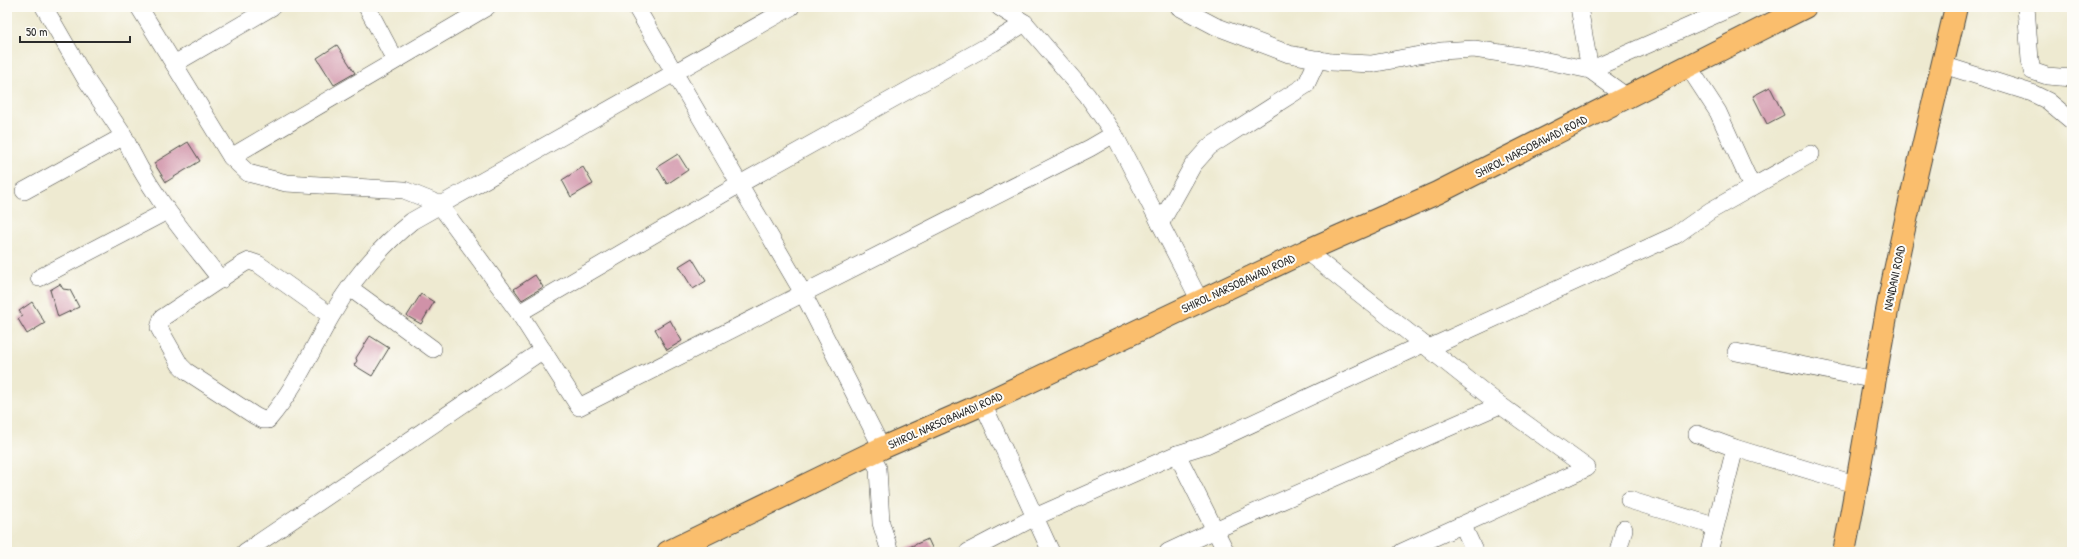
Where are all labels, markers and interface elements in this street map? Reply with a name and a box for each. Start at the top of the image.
scale bar [20,18,130,44]
text: 50 m [26,23,47,40]
street label: SHIROL NARSOBAWADI ROAD [1472,110,1590,182]
street label: NANDANI ROAD [1879,244,1909,312]
street label: SHIROL NARSOBAWADI ROAD [1179,249,1298,317]
street label: SHIROL NARSOBAWADI ROAD [885,387,1005,453]

